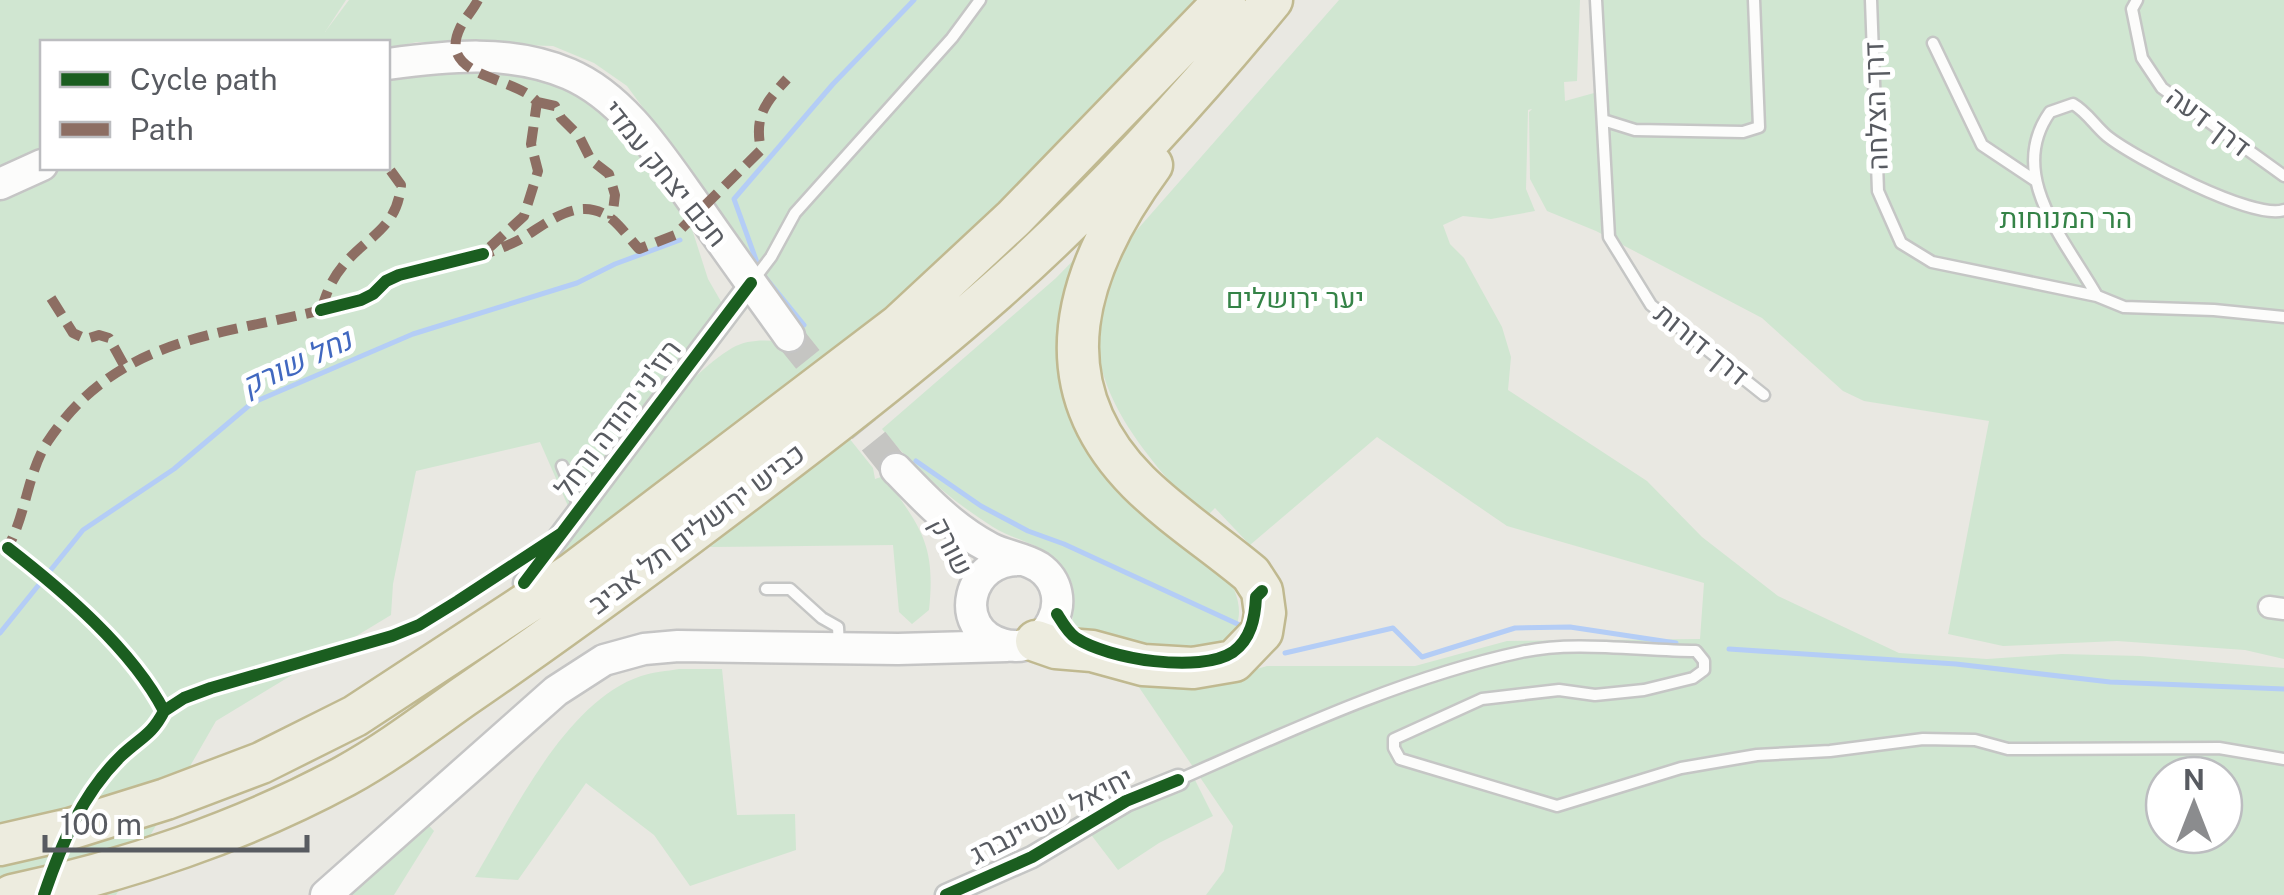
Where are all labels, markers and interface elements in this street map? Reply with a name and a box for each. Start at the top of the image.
legend [40,40,390,170]
street label: דרך הצלחה [1856,41,1894,171]
text: Cycle path [130,61,278,97]
street label: דרך דעה [2161,79,2257,163]
street label: חכם יצחק עמדי [597,93,735,253]
text: Path [130,111,194,147]
park label: הר המנוחות [2000,201,2132,234]
park label: יער ירושלים [1226,281,1364,314]
street label: דרך דורות [1648,296,1756,392]
water label: נחל שורק [235,320,359,403]
street label: רוז'ני יהודה ורחל [547,333,687,503]
street label: כביש ירושלים תל אביב [581,436,811,620]
street label: שורק [923,511,981,581]
north arrow [2144,755,2244,855]
street label: יחיאל שטיינברג [964,760,1138,870]
text: N [2183,763,2205,796]
scale bar [45,790,308,852]
text: 100 m [60,806,142,842]

